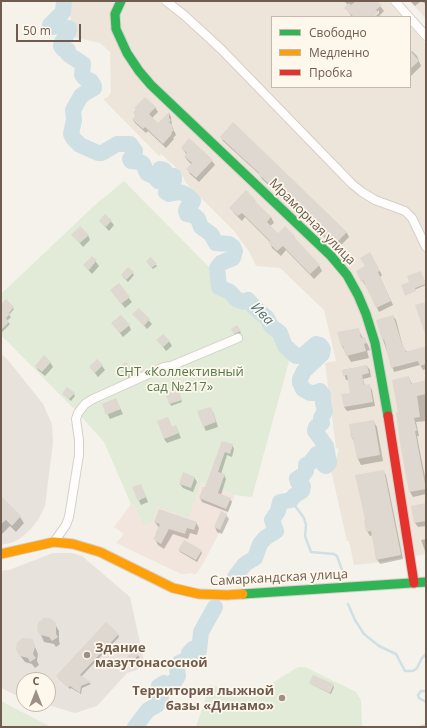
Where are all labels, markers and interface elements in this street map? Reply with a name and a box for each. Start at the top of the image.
scale bar [18,16,83,42]
legend [271,16,411,88]
text: 50 m [23,22,51,39]
text: Свободно [309,24,367,41]
text: Медленно [309,44,369,61]
text: Пробка [309,64,352,81]
street label: Мраморная улица [266,176,358,268]
water label: Ива [247,299,277,329]
park label: СНТ «Коллективный сад №217» [116,364,244,395]
street label: Самаркандская улица [210,567,348,589]
place label: Здание мазутонасосной [95,640,208,671]
marker: Здание мазутонасосной [82,650,92,660]
north arrow [16,672,56,712]
text: С [32,673,40,688]
place label: Территория лыжной базы «Динамо» [132,683,274,714]
marker: Территория лыжной базы «Динамо» [277,693,287,703]

